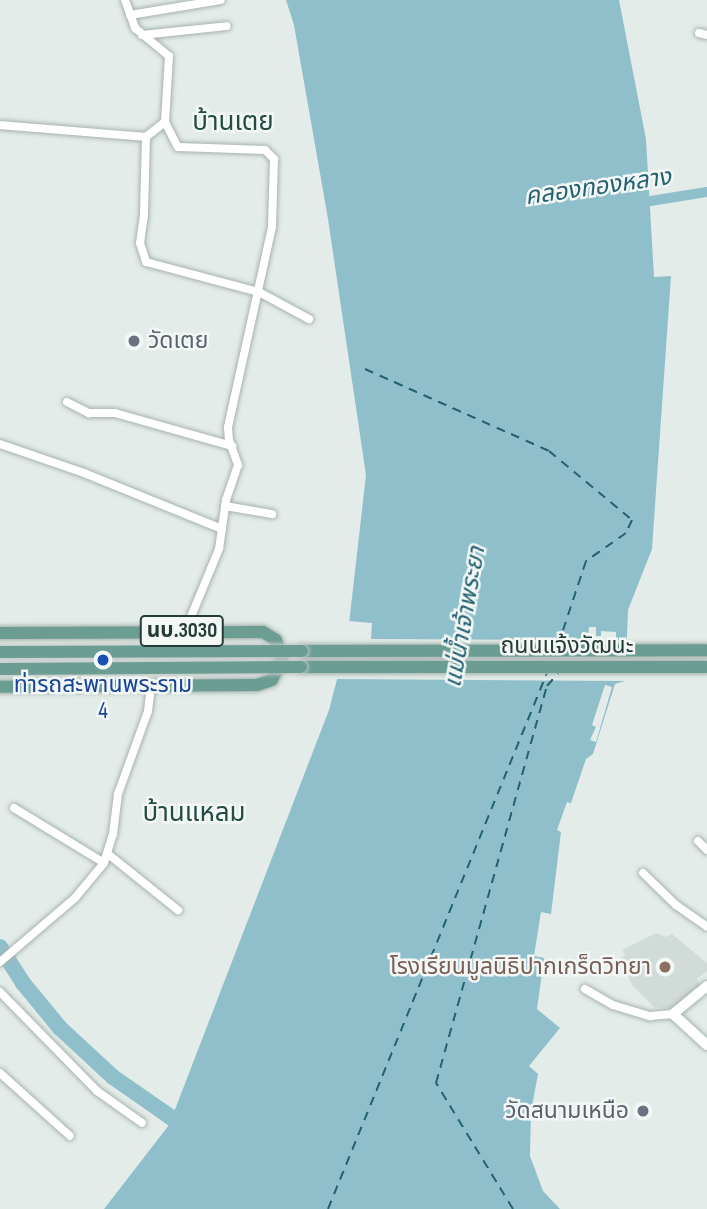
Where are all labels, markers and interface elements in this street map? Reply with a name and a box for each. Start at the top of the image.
district label: บ้านเตย [192,107,274,139]
water label: คลองทองหลาง [523,163,673,211]
place label: วัดเตย [148,327,208,355]
marker: วัดเตย [126,333,142,349]
water label: แม่น้ำเจ้าพระยา [438,544,492,690]
road number: นบ.3030 [138,614,226,648]
street label: ถนนแจ้งวัฒนะ [501,632,633,660]
marker: ท่ารถสะพานพระราม 4 [95,652,111,668]
place label: ท่ารถสะพานพระราม 4 [14,671,192,725]
district label: บ้านแหลม [142,798,246,830]
place label: โรงเรียนมูลนิธิปากเกร็ดวิทยา [390,953,651,981]
marker: โรงเรียนมูลนิธิปากเกร็ดวิทยา [657,959,673,975]
place label: วัดสนามเหนือ [505,1097,629,1125]
marker: วัดสนามเหนือ [635,1103,651,1119]

